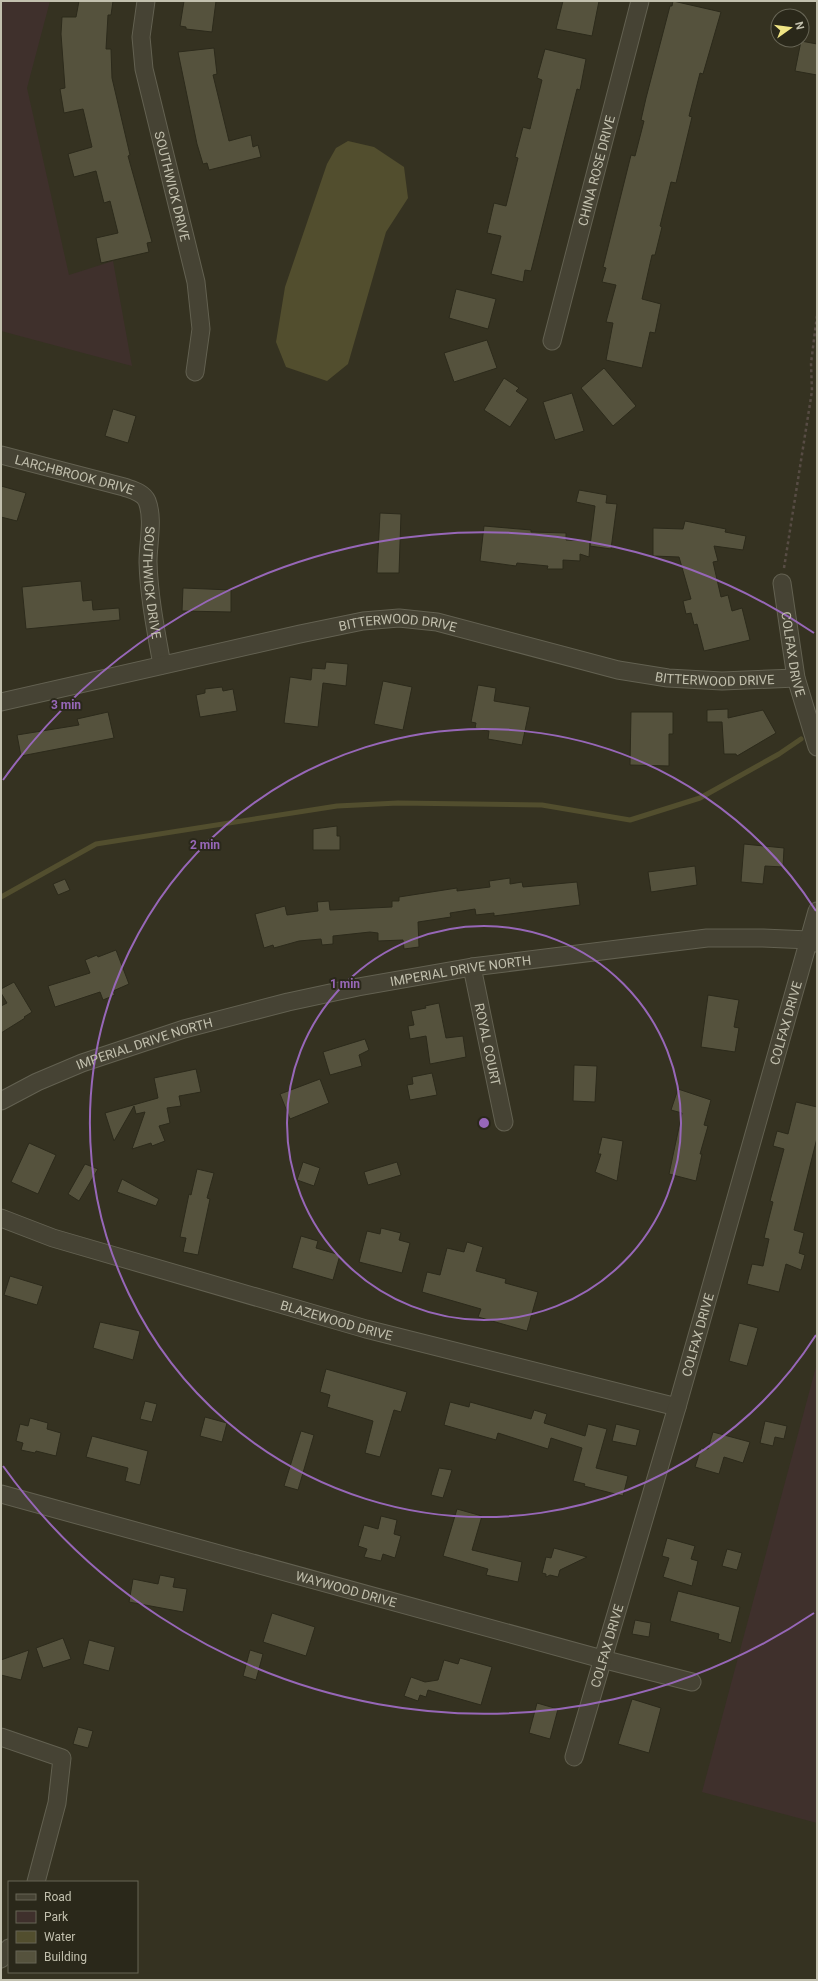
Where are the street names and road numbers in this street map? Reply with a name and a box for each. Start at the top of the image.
street label: CHINA ROSE DRIVE [575,114,618,228]
street label: SOUTHWICK DRIVE [151,130,193,243]
street label: LARCHBROOK DRIVE [13,452,136,498]
street label: SOUTHWICK DRIVE [140,526,164,640]
street label: BITTERWOOD DRIVE [337,611,459,635]
street label: COLFAX DRIVE [778,611,808,699]
street label: BITTERWOOD DRIVE [654,669,775,689]
street label: IMPERIAL DRIVE NORTH [389,953,532,989]
street label: COLFAX DRIVE [767,979,805,1066]
street label: ROYAL COURT [472,1002,503,1087]
street label: IMPERIAL DRIVE NORTH [74,1015,214,1073]
street label: COLFAX DRIVE [679,1291,717,1378]
street label: BLAZEWOOD DRIVE [279,1298,394,1343]
street label: WAYWOOD DRIVE [294,1568,398,1610]
street label: COLFAX DRIVE [588,1602,627,1689]

